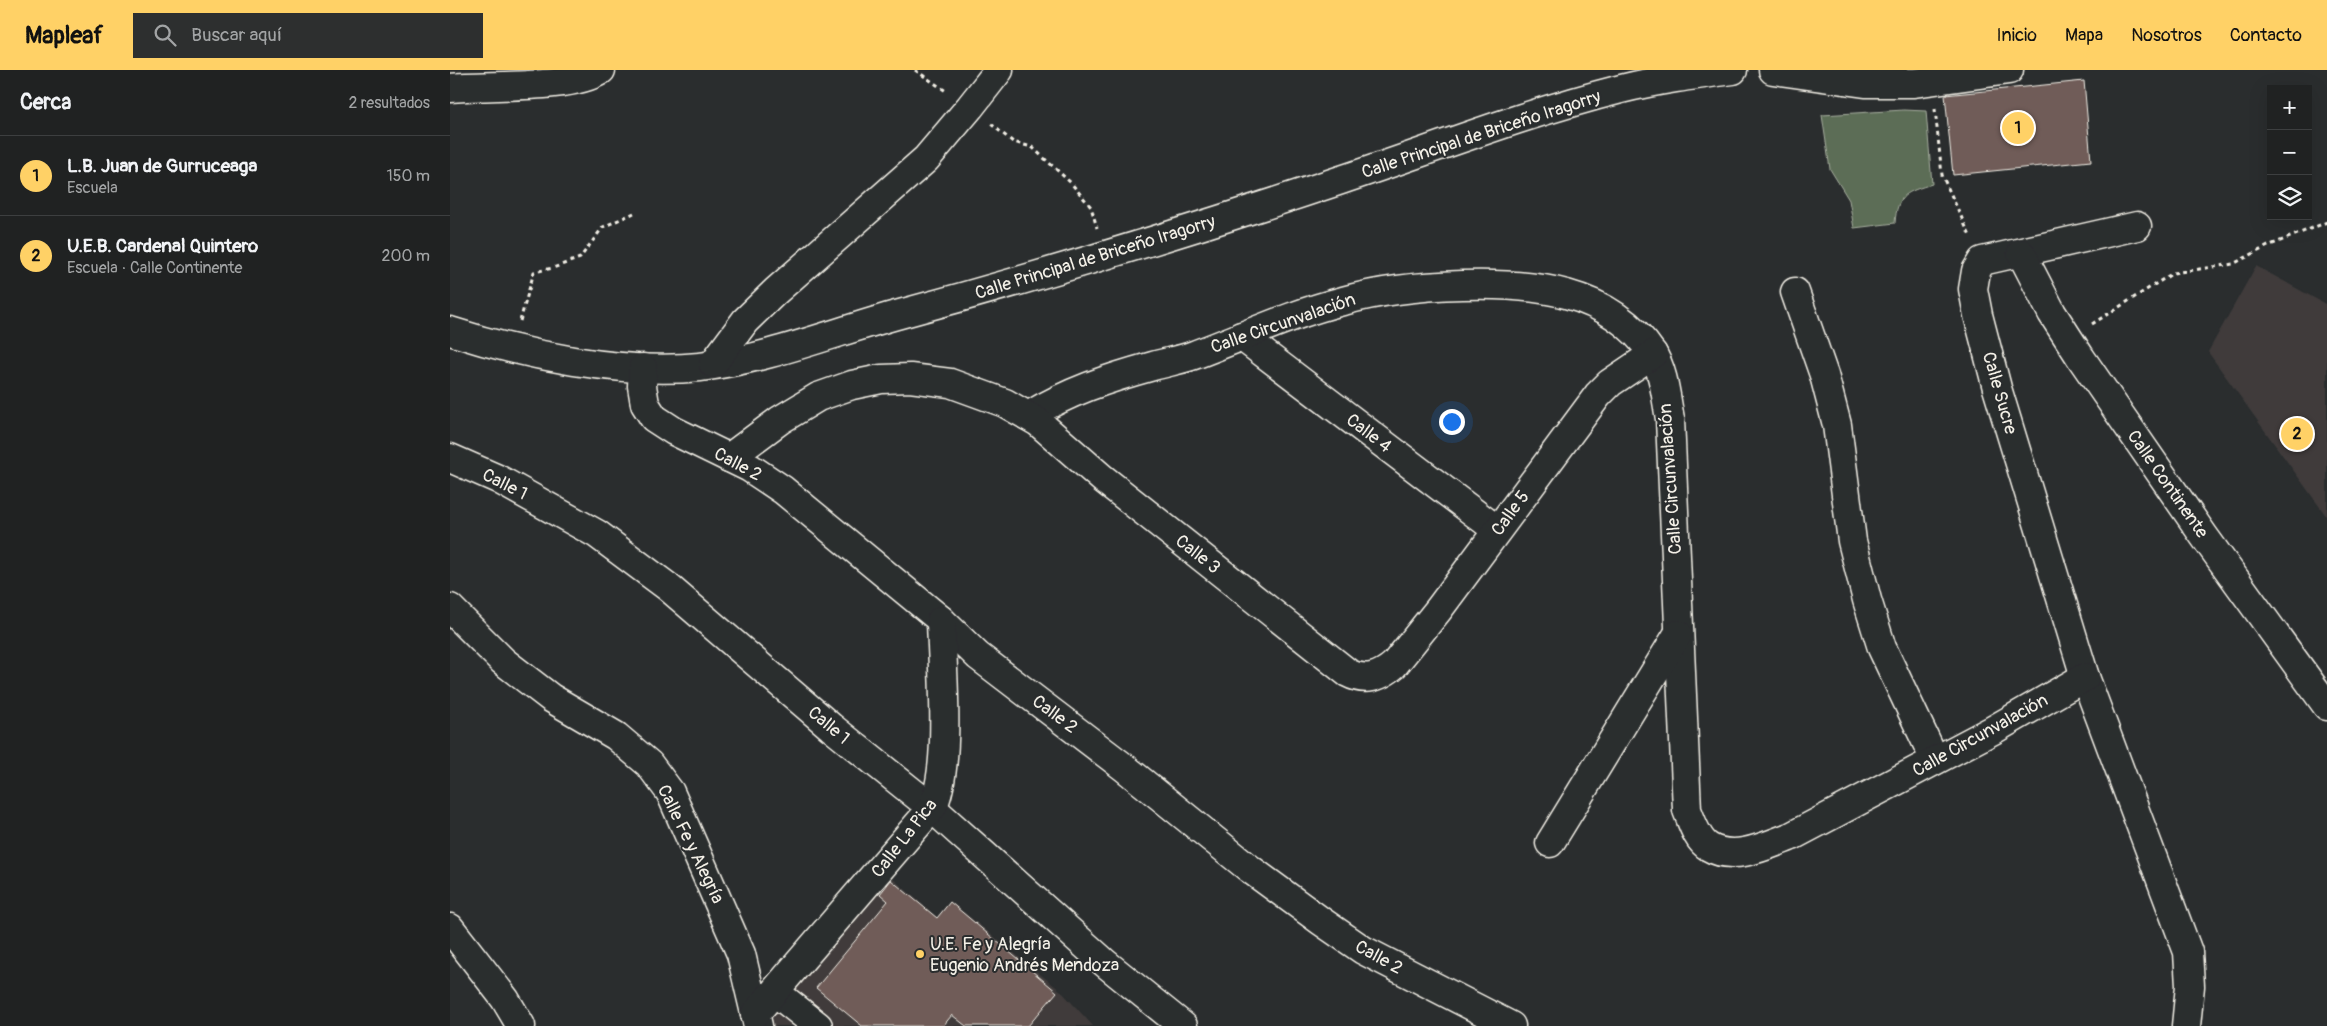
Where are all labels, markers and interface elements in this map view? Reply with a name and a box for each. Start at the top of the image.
search box [133,13,483,58]
text: Mapleaf [25,21,103,50]
icon: search [151,21,179,49]
text: Buscar aquí [191,23,282,47]
text: Inicio [1996,24,2037,47]
text: Mapa [2065,24,2103,47]
text: Nosotros [2131,24,2202,47]
text: Contacto [2230,24,2302,47]
street label: Calle Principal de Briceño Iragorry [1359,85,1604,184]
map controls [2267,85,2312,220]
button: + [2267,85,2312,130]
text: Cerca [20,89,71,116]
text: 2 resultados [348,93,430,113]
pin: 1 [2002,109,2034,147]
button: − [2267,130,2312,175]
text: L.B. Juan de Gurruceaga [67,154,257,178]
text: 1 [33,166,39,186]
text: 150 m [386,166,430,186]
button: layers [2267,175,2312,220]
text: Escuela [67,178,118,198]
street label: Calle Principal de Briceño Iragorry [972,210,1218,305]
text: U.E.B. Cardenal Quintero [67,234,258,258]
text: 2 [32,246,40,266]
text: 200 m [382,246,430,266]
text: Escuela · Calle Continente [67,258,242,278]
street label: Calle Circunvalación [1208,288,1359,359]
street label: Calle Sucre [1977,349,2022,437]
street label: Calle Circunvalación [1654,403,1687,555]
street label: Calle 4 [1341,409,1397,458]
your location [1439,409,1465,435]
pin: 2 [2281,415,2313,453]
street label: Calle Continente [2122,426,2213,543]
street label: Calle 2 [710,442,766,487]
street label: Calle 1 [478,463,531,506]
street label: Calle 5 [1486,486,1535,541]
street label: Calle 3 [1171,530,1225,579]
street label: Calle Circunvalación [1908,689,2052,782]
street label: Calle 2 [1027,690,1082,739]
street label: Calle 1 [803,701,854,750]
street label: Calle Fe y Alegría [652,781,729,907]
street label: Calle La Pica [866,794,942,882]
place label: U.E. Fe y Alegría Eugenio Andrés Mendoza [930,933,1119,977]
street label: Calle 2 [1351,935,1407,980]
marker: U.E. Fe y Alegría Eugenio Andrés Mendoza [914,948,926,960]

